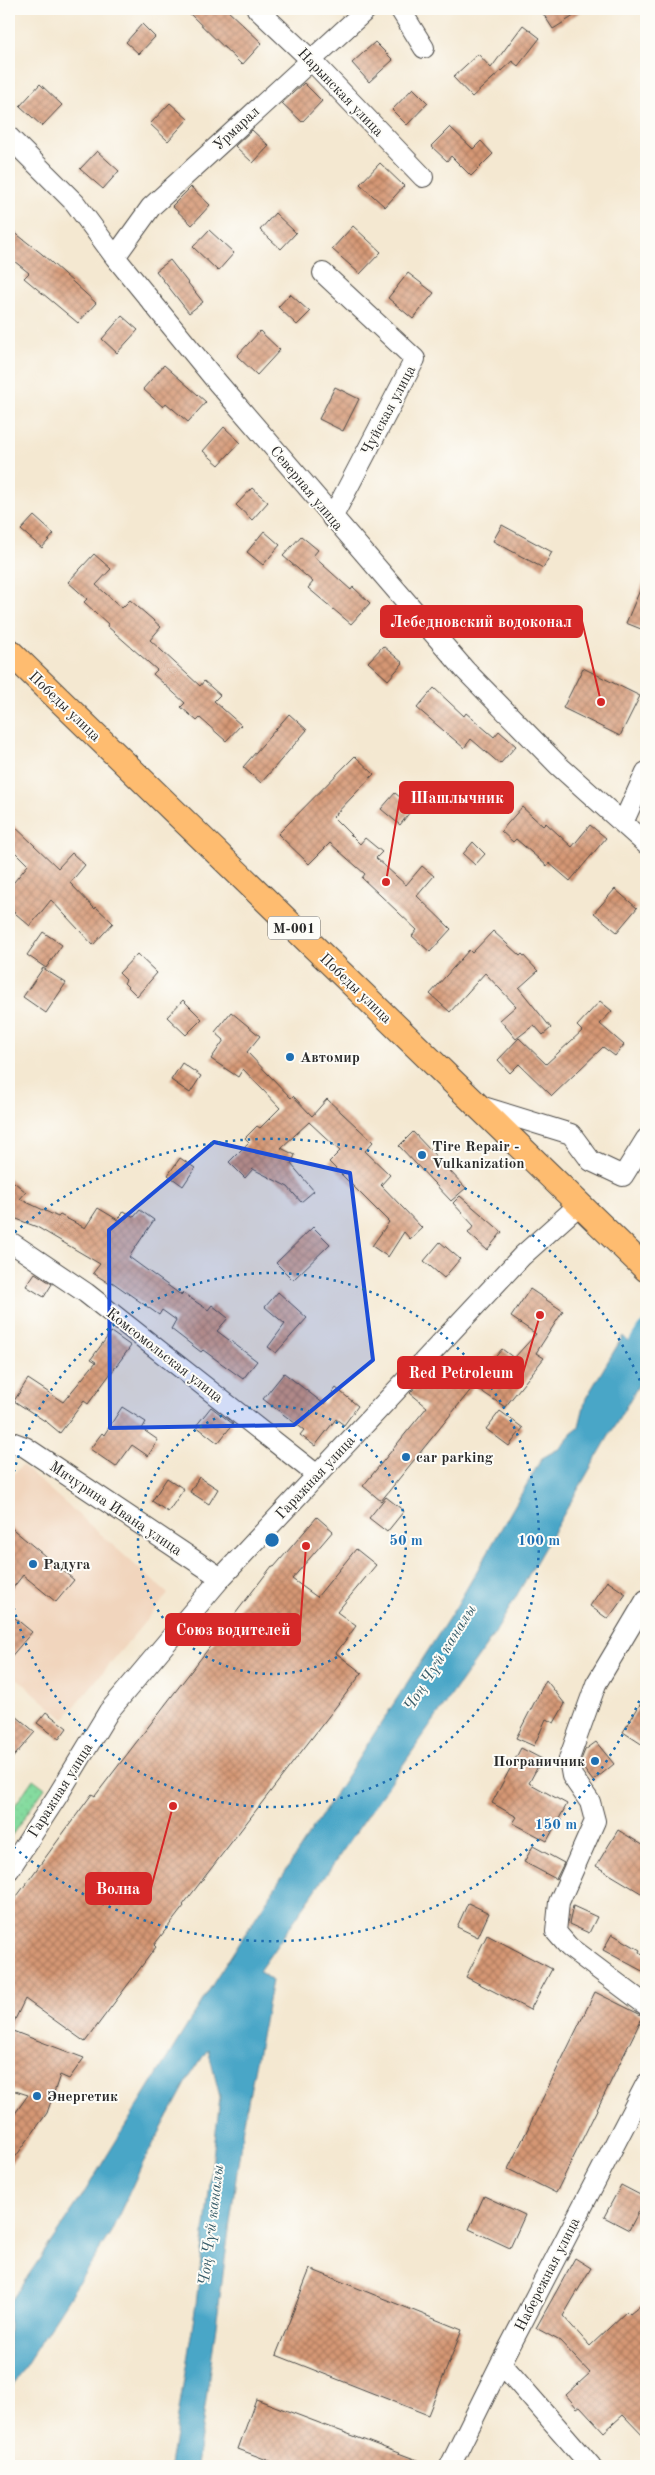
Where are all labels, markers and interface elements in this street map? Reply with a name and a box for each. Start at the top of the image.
street label: Нарынская улица [294,46,386,140]
street label: Урмарал [211,104,263,154]
street label: Чуйская улица [359,363,419,458]
street label: Северная улица [266,444,346,534]
callout: Лебедновский водоконал [381,606,582,637]
text: Лебедновский водоконал [390,615,572,631]
street label: Победы улица [25,669,103,745]
callout: Шашлычник [400,782,513,813]
text: Шашлычник [410,791,504,807]
road number: М-001 [268,916,320,940]
street label: Победы улица [316,951,394,1027]
marker: Автомир [284,1051,296,1063]
place label: Автомир [300,1051,360,1066]
place label: Tire Repair - Vulkanization [432,1140,525,1172]
marker: Tire Repair - Vulkanization [416,1149,428,1161]
street label: Комсомольская улица [103,1306,226,1407]
callout: Red Petroleum [398,1357,523,1388]
text: Red Petroleum [408,1366,514,1382]
street label: Гаражная улица [274,1433,359,1523]
marker: car parking [400,1451,412,1463]
place label: car parking [416,1451,494,1466]
street label: Мичурина Ивана улица [46,1459,185,1559]
centre of rings [263,1531,281,1549]
text: 50 m [389,1534,423,1549]
text: 100 m [518,1534,560,1549]
marker: Радуга [27,1558,39,1570]
place label: Радуга [43,1558,91,1573]
water label: Чоң Чүй каналы [402,1602,480,1714]
callout: Союз водителей [166,1614,300,1645]
text: Союз водителей [176,1623,290,1639]
street label: Гаражная улица [26,1740,97,1841]
place label: Пограничник [493,1755,585,1770]
marker: Пограничник [589,1755,601,1767]
text: 150 m [535,1818,577,1833]
callout: Волна [86,1873,151,1904]
text: Волна [96,1882,140,1898]
marker: Энергетик [31,2090,43,2102]
place label: Энергетик [47,2090,118,2105]
water label: Чоң Чүй каналы [197,2164,227,2287]
street label: Набережная улица [513,2215,584,2334]

